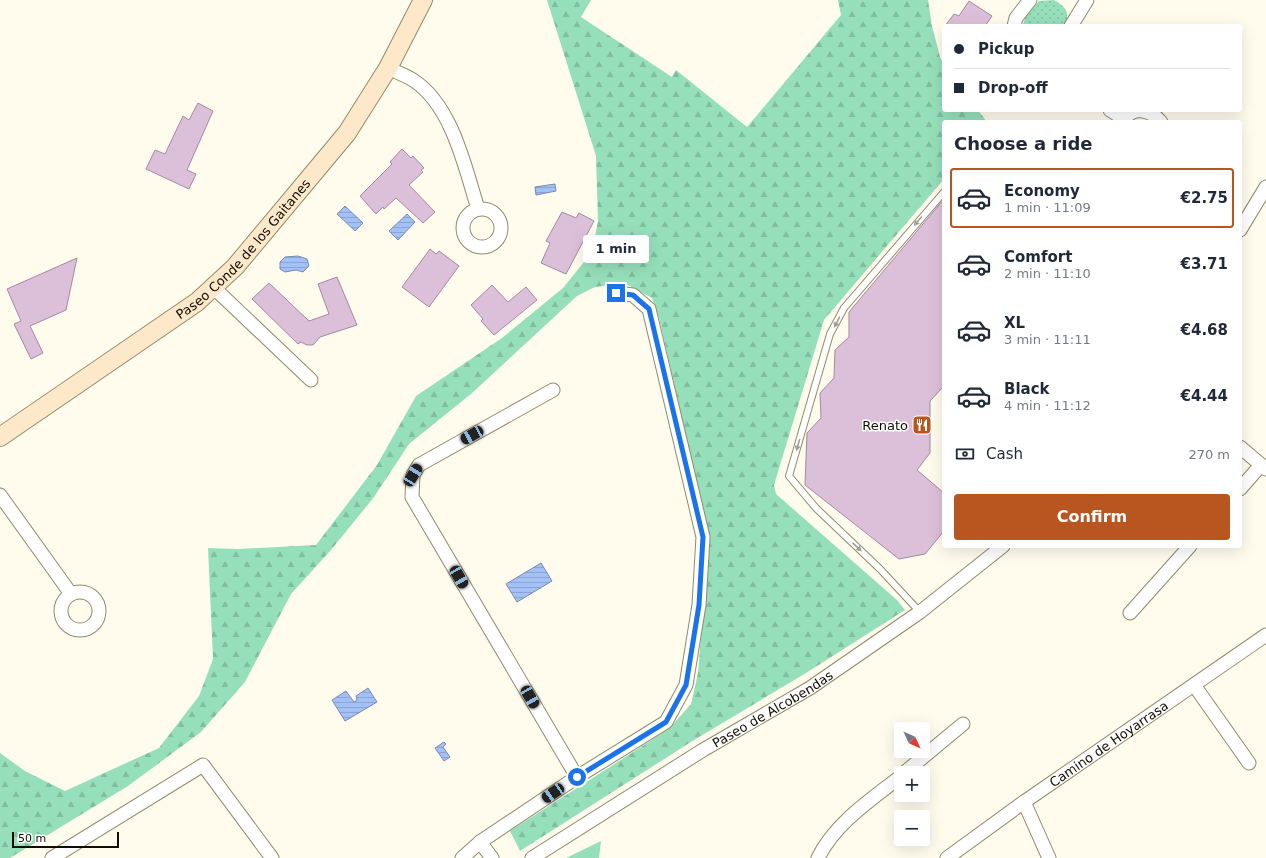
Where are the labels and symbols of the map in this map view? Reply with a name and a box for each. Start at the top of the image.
street label: Paseo Conde de los Gaitanes [173,176,314,322]
one-way arrow [914,216,923,226]
callout: 1 min [583,235,649,263]
route end [607,284,625,302]
one-way arrow [833,316,840,327]
restaurant icon: Renato [911,414,933,436]
place label: Renato [862,418,908,433]
car [459,424,485,446]
one-way arrow [795,440,801,452]
car [402,462,424,488]
one-way arrow [852,542,862,552]
car [448,564,470,590]
street label: Paseo de Alcobendas [710,667,836,751]
car [519,684,541,710]
street label: Camino de Hoyarrasa [1047,698,1171,790]
north arrow [894,722,930,758]
route start [568,768,586,786]
car [540,781,566,805]
scale bar [12,830,119,849]

